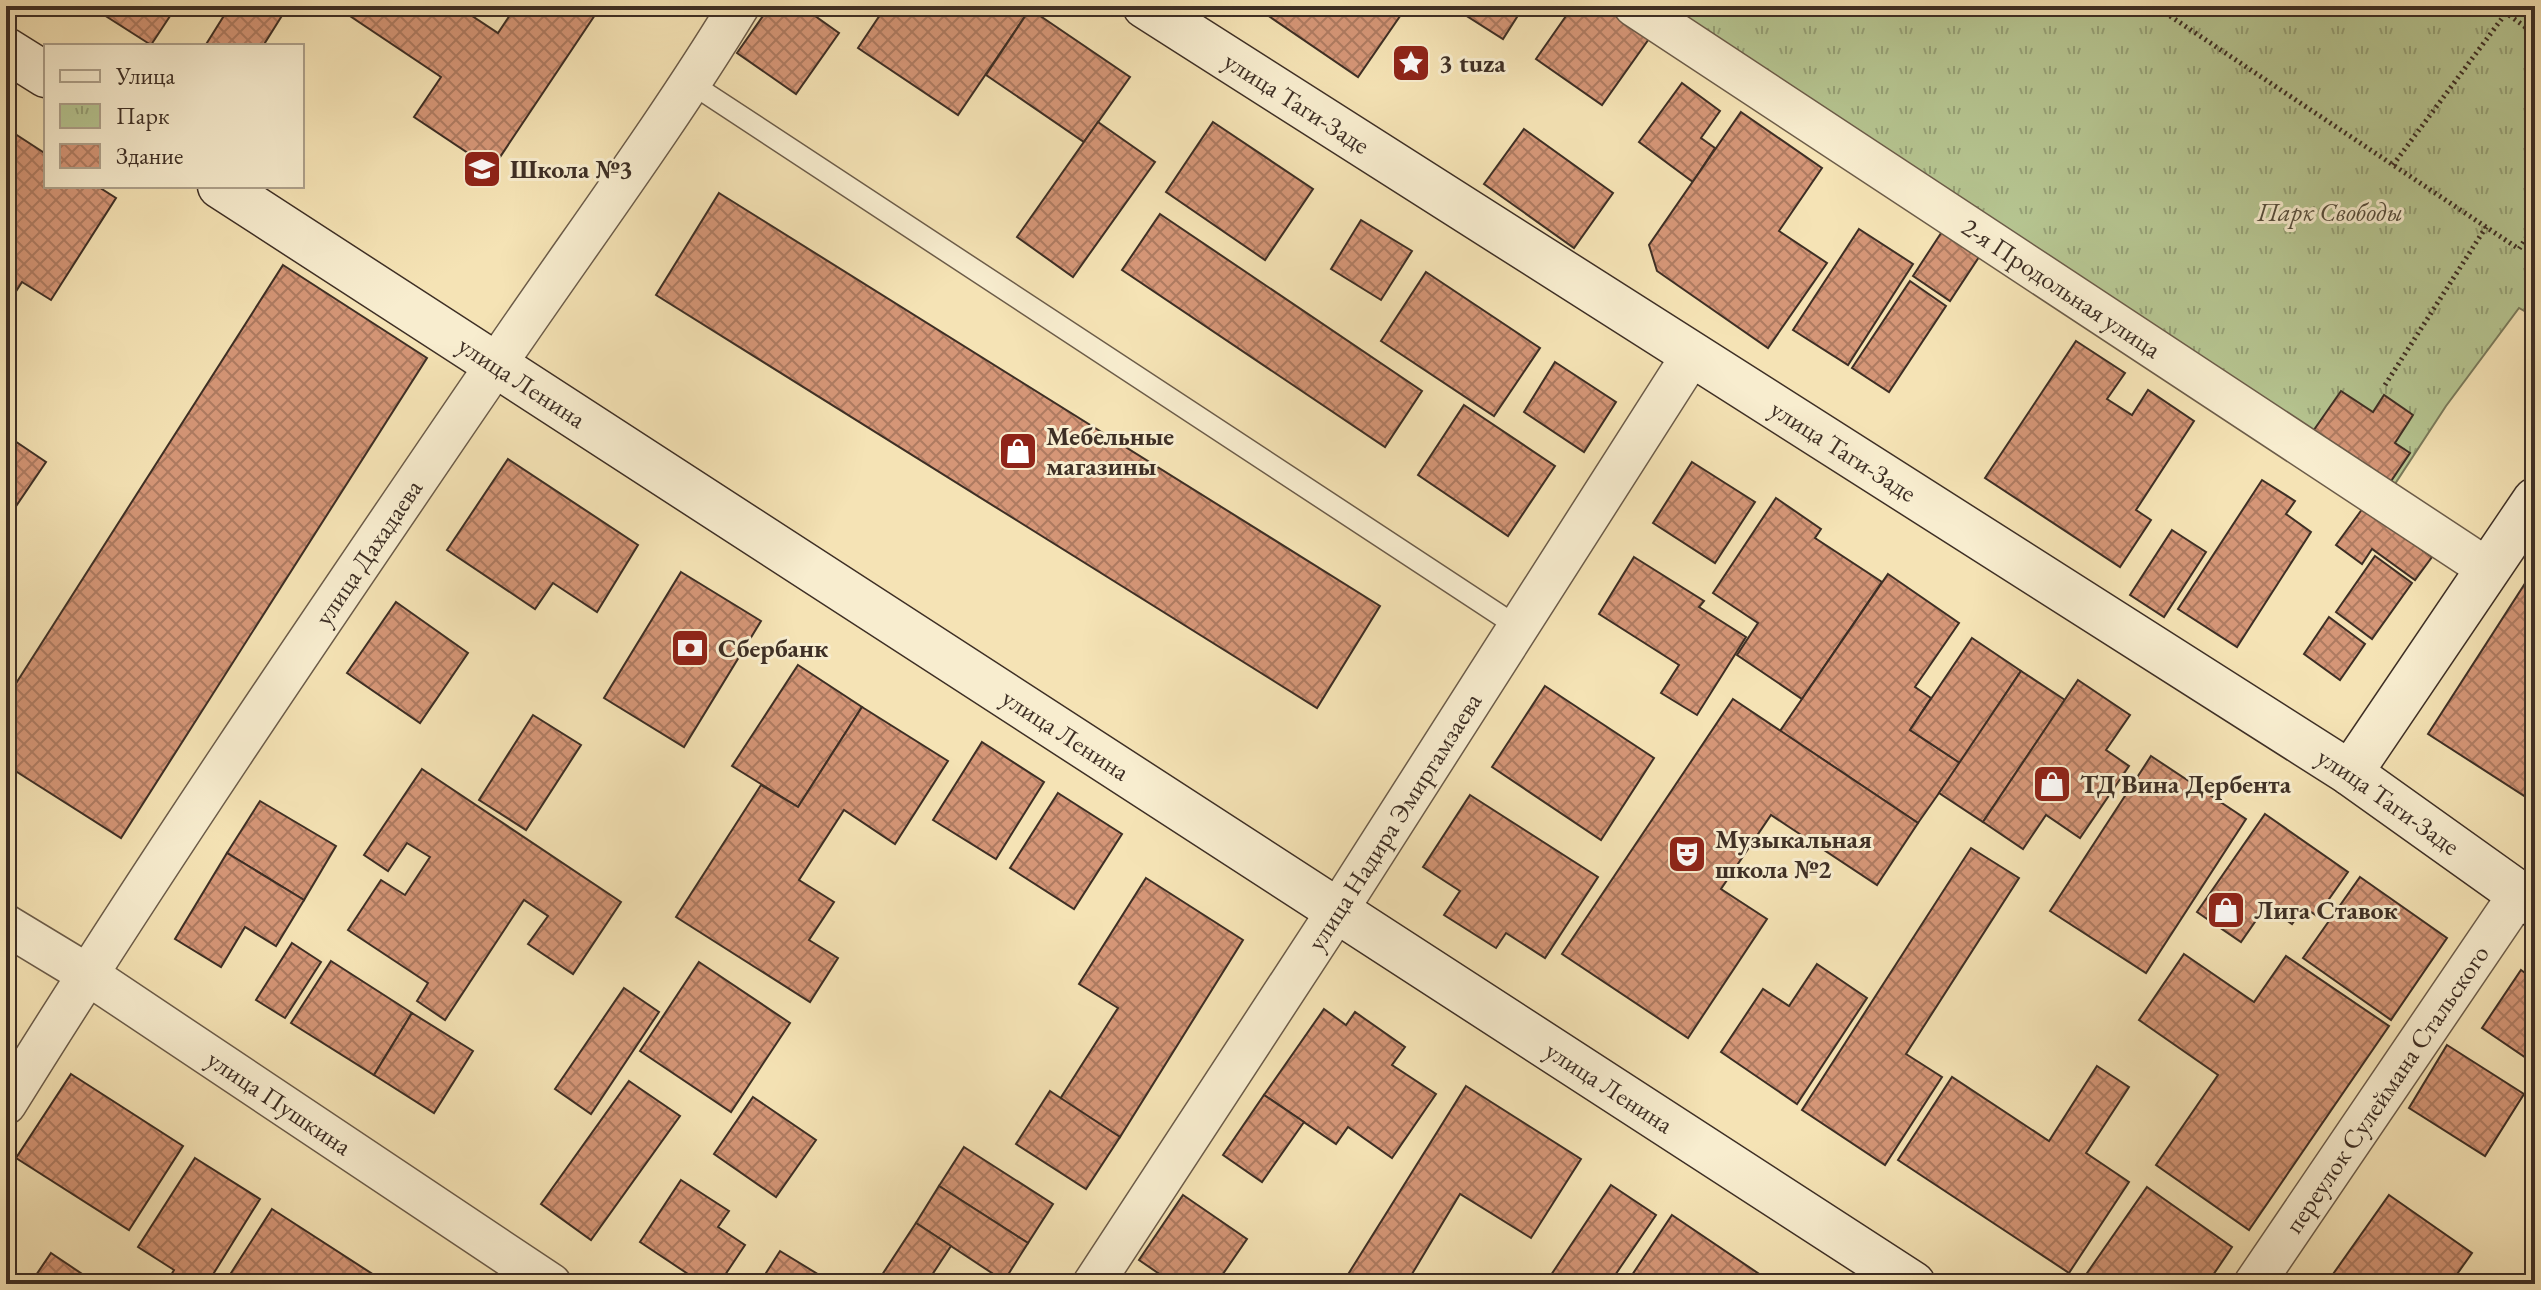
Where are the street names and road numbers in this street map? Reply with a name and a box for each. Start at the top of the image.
street label: улица Таги-Заде [1217,44,1376,162]
street label: 2-я Продольная улица [1955,210,2168,366]
street label: улица Ленина [452,328,593,436]
street label: улица Таги-Заде [1764,392,1923,510]
street label: улица Дахадаева [306,472,430,632]
street label: улица Ленина [995,681,1137,789]
street label: улица Надира Эмиргамзаева [1299,685,1489,957]
street label: улица Таги-Заде [2311,739,2466,863]
street label: переулок Сулеймана Стальского [2277,938,2497,1240]
street label: улица Ленина [1539,1033,1680,1141]
street label: улица Пушкина [200,1042,359,1163]

